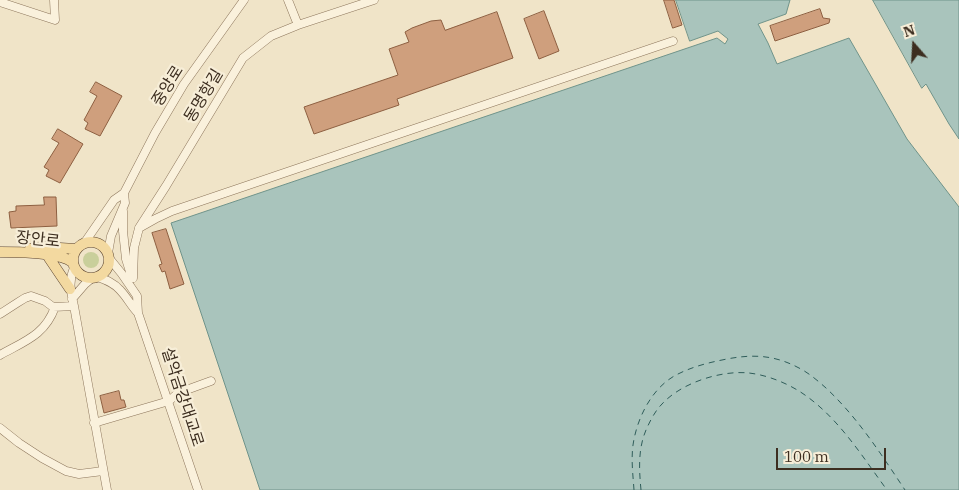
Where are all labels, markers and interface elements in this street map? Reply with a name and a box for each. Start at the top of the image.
north arrow [889,20,939,70]
text: N [901,21,917,41]
street label: 중앙로 [148,62,188,110]
street label: 동명항길 [181,66,227,126]
street label: 장안로 [15,228,61,252]
street label: 설악금강대교로 [157,345,207,449]
scale bar [779,438,889,470]
text: 100 m [784,447,829,466]

